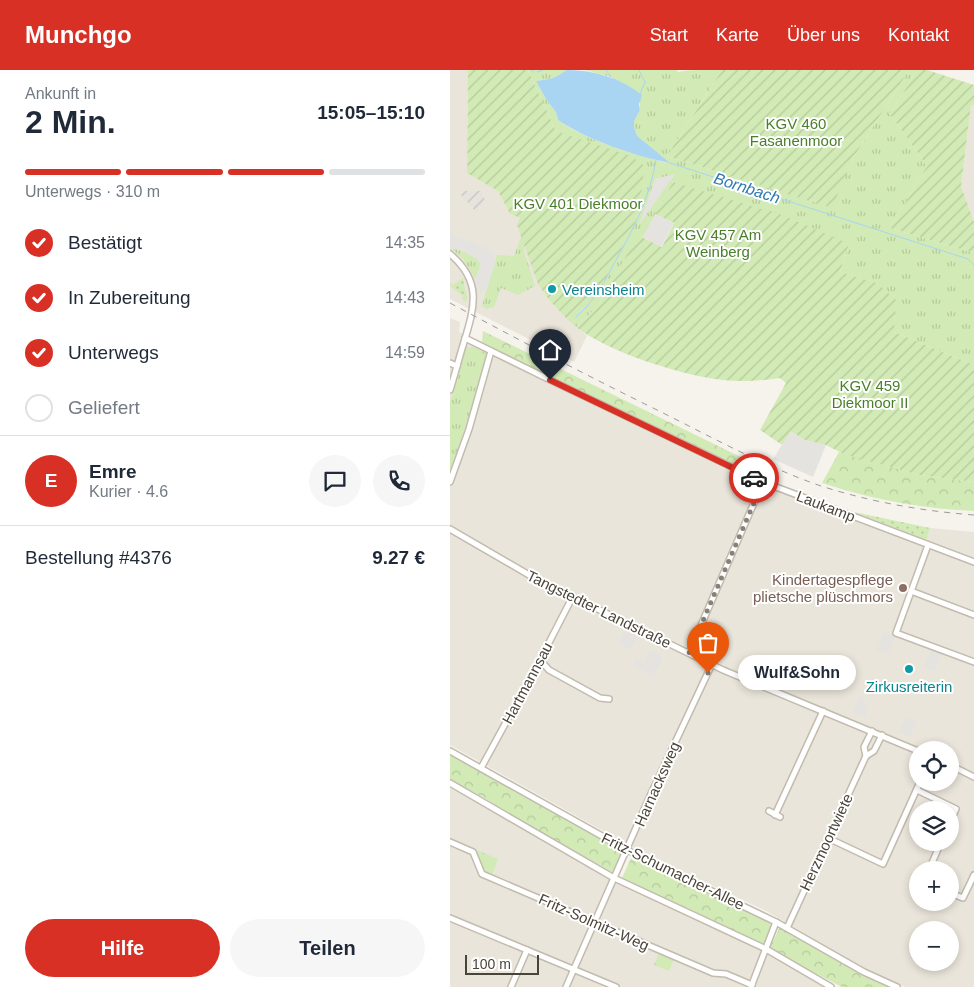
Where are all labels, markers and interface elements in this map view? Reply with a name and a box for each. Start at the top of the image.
text: Munchgo [25,21,132,48]
text: Start [650,25,688,45]
text: Karte [716,25,759,45]
text: Über uns [787,25,860,45]
text: Kontakt [888,25,949,45]
text: Ankunft in [25,85,96,102]
text: 15:05–15:10 [317,102,425,123]
text: 2 Min. [25,104,116,140]
park label: KGV 460 Fasanenmoor [750,115,842,149]
water label: Bornbach [712,169,782,207]
text: Unterwegs · 310 m [25,183,160,200]
park label: KGV 401 Diekmoor [513,195,643,212]
park label: KGV 457 Am Weinberg [675,226,761,260]
icon: check [25,229,53,257]
text: Bestätigt [68,232,142,253]
text: 14:35 [385,234,425,251]
place label: Vereinsheim [562,281,645,298]
marker: Vereinsheim [546,283,558,295]
icon: check [25,284,53,312]
text: In Zubereitung [68,287,191,308]
text: 14:43 [385,289,425,306]
pin [529,329,571,380]
icon: home [536,336,564,364]
icon: check [25,339,53,367]
text: Unterwegs [68,342,159,363]
text: 14:59 [385,344,425,361]
park label: KGV 459 Diekmoor II [832,377,908,411]
text: Geliefert [68,397,140,418]
courier [729,453,779,503]
button: chat [309,455,361,507]
button: phone [373,455,425,507]
text: Emre [89,461,137,482]
icon: car [740,464,768,492]
text: E [45,470,57,491]
text: Kurier · 4.6 [89,483,168,500]
street label: Laukamp [794,487,858,525]
text: Bestellung #4376 [25,547,172,568]
text: 9.27 € [372,547,425,568]
street label: Tangstedter Landstraße [524,567,674,651]
place label: Kindertagespflege plietsche plüschmors [753,571,893,605]
marker: Kindertagespflege plietsche plüschmors [897,582,909,594]
pin [687,622,729,673]
icon: bag [694,629,722,657]
street label: Hartmannsau [498,639,556,727]
callout: Wulf&Sohn [738,656,856,690]
marker: Zirkusreiterin [903,663,915,675]
text: Wulf&Sohn [754,664,840,681]
place label: Zirkusreiterin [866,678,952,695]
street label: Harnacksweg [631,739,683,829]
map controls [909,741,959,971]
button: locate [909,741,959,791]
street label: Herzmoortwiete [796,791,856,893]
button: layers [909,801,959,851]
street label: Fritz-Schumacher-Allee [599,829,747,913]
button: + [909,861,959,911]
street label: Fritz-Solmitz-Weg [536,890,652,954]
button: Hilfe [25,919,220,977]
button: Teilen [230,919,425,977]
button: − [909,921,959,971]
scale bar [465,952,539,975]
text: 100 m [472,956,511,972]

